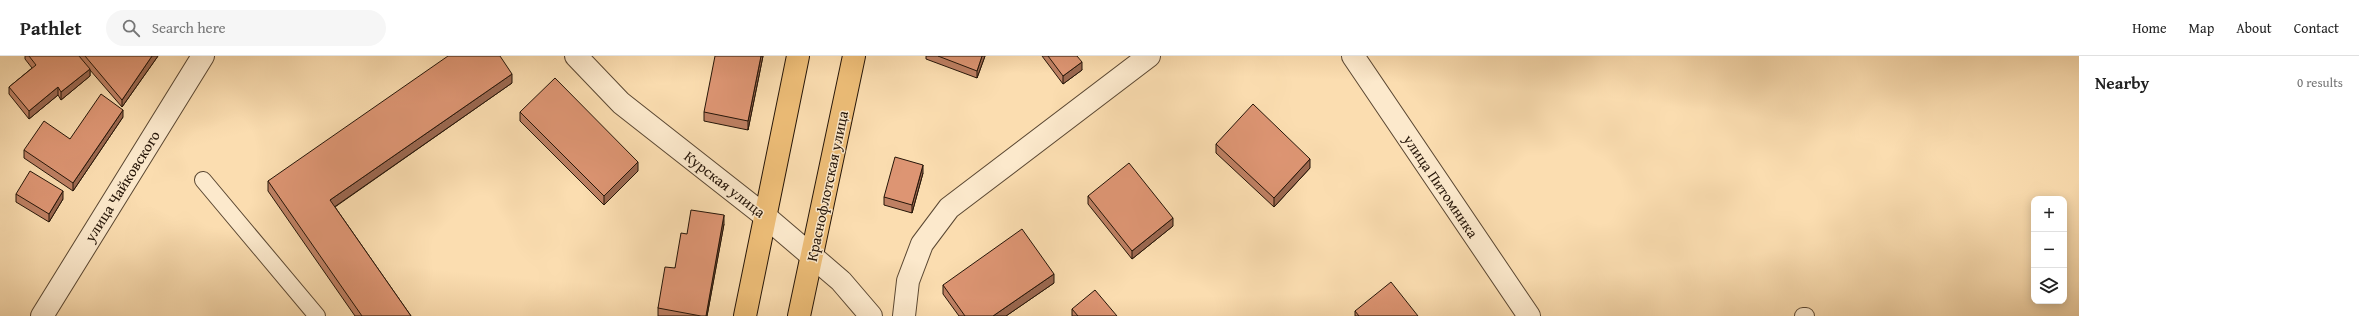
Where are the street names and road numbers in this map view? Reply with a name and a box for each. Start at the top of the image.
street label: Краснофлотская улица [801,108,853,263]
street label: улица Чайковского [79,126,165,247]
street label: улица Питомника [1398,129,1484,243]
street label: Курская улица [680,146,771,223]

